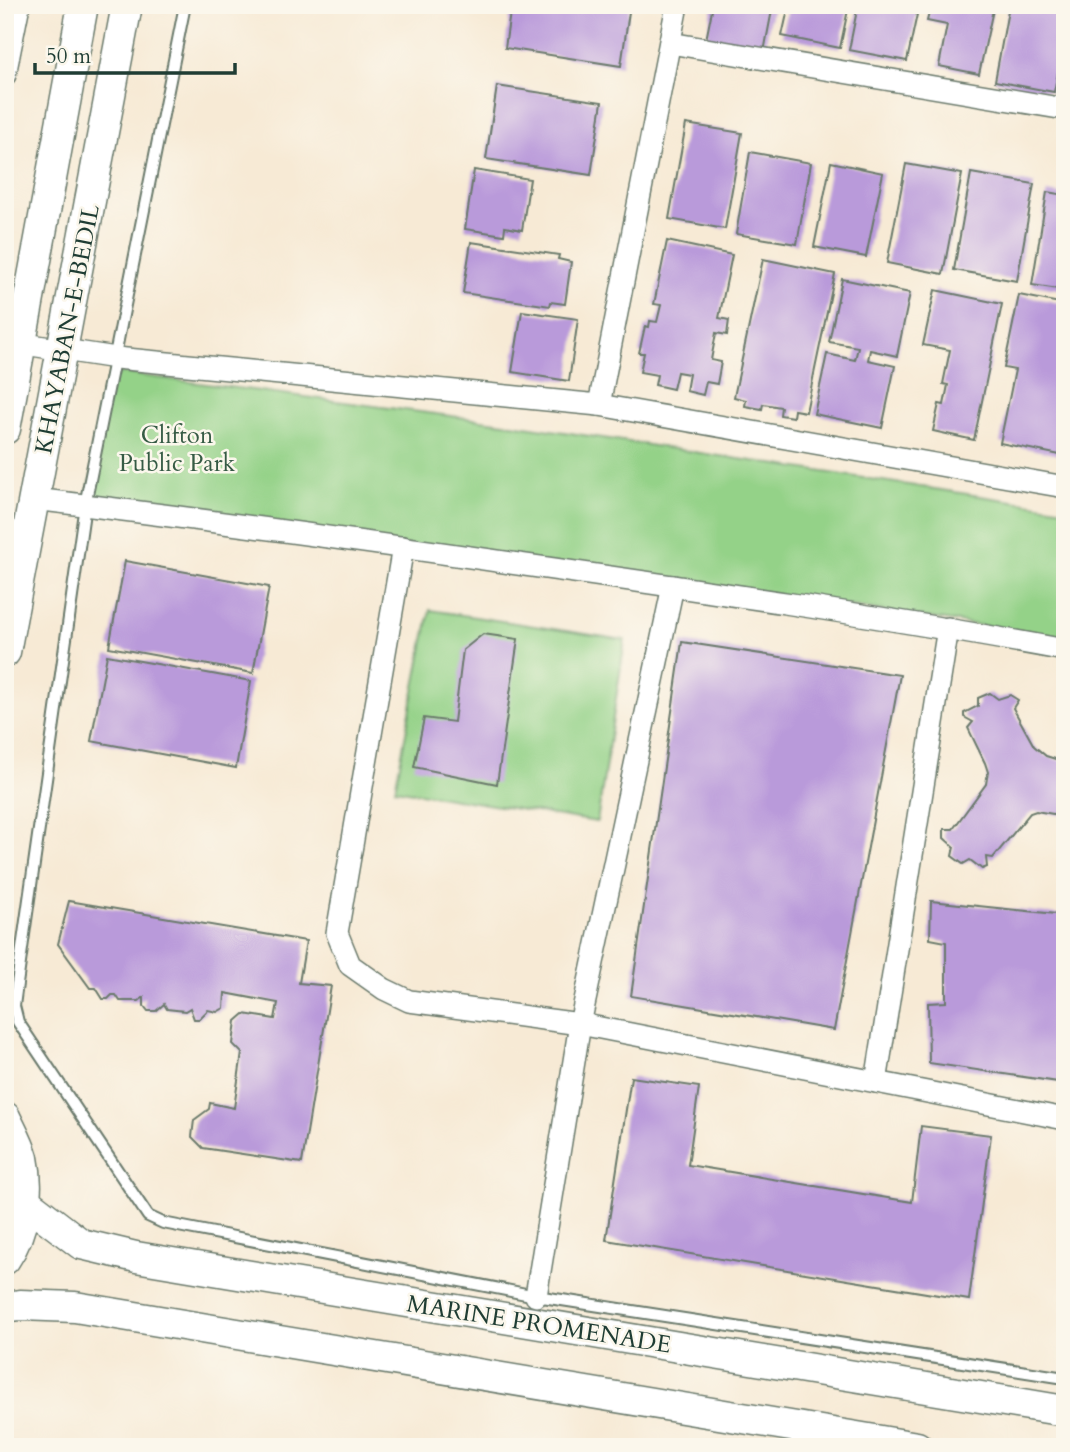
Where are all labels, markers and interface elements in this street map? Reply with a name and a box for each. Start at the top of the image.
scale bar [35,32,234,76]
text: 50 m [46,42,91,71]
street label: KHAYABAN-E-BEDIL [27,201,108,457]
park label: Clifton Public Park [119,419,235,480]
street label: MARINE PROMENADE [404,1287,673,1362]

